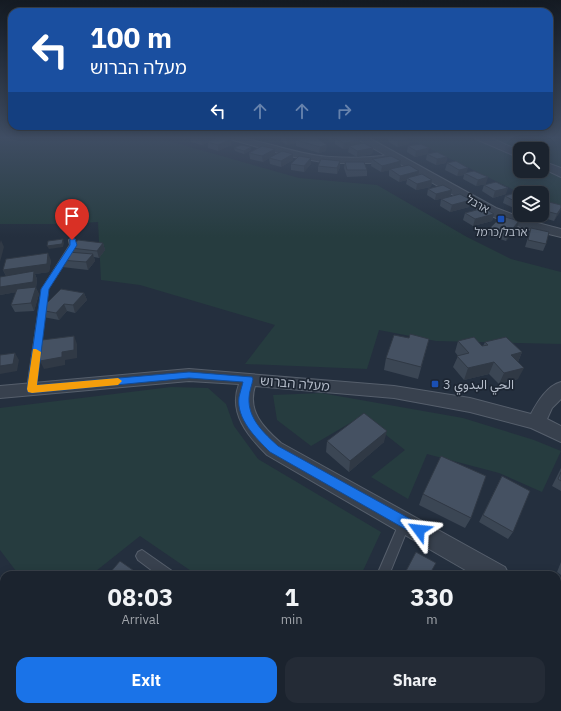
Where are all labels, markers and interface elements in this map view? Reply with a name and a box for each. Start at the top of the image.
text: 100 m [90,19,172,56]
icon: left [24,24,76,76]
text: מעלה הברוש [90,56,187,79]
icon: left [207,100,229,122]
icon: ahead [249,100,271,122]
icon: ahead [291,100,313,122]
icon: right [333,100,355,122]
map controls [513,142,549,222]
button: search [513,142,549,178]
button: layers [513,186,549,222]
street label: ארבל [464,192,492,216]
pin [55,199,89,240]
icon: arrive [61,205,83,227]
marker: ארבל/כרמל [496,214,506,224]
place label: ארבל/כרמל [475,225,527,239]
street label: מעלה הברוש [259,372,331,395]
place label: الحي البدوي 3 [443,376,514,395]
marker: الحي البدوي 3 [430,379,440,389]
position arrow [398,509,440,551]
text: 08:03 [108,581,173,613]
text: 1 [284,581,299,613]
text: 330 [410,581,453,613]
text: Arrival [121,611,159,628]
text: min [281,611,303,628]
text: m [426,611,437,628]
button: Exit [16,657,277,703]
button: Share [285,657,545,703]

